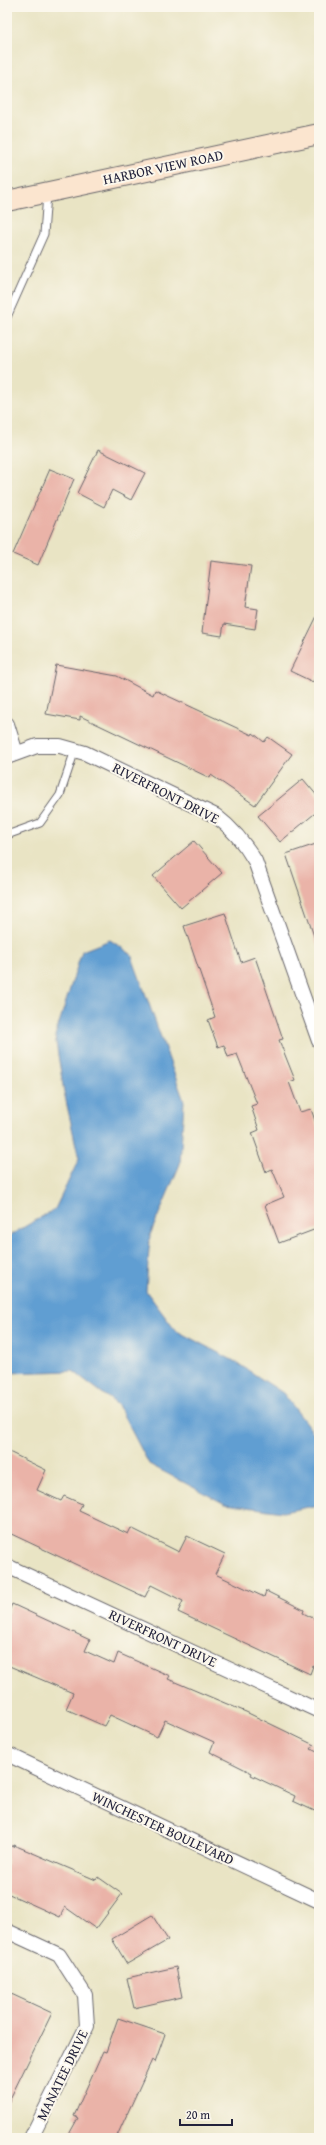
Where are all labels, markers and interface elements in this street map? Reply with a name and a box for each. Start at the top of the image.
street label: HARBOR VIEW ROAD [101,145,225,189]
street label: RIVERFRONT DRIVE [109,757,223,829]
street label: RIVERFRONT DRIVE [106,1604,220,1672]
street label: WINCHESTER BOULEVARD [89,1786,237,1870]
street label: MANATEE DRIVE [31,2026,93,2124]
scale bar [180,2101,232,2127]
text: 20 m [186,2106,210,2123]

